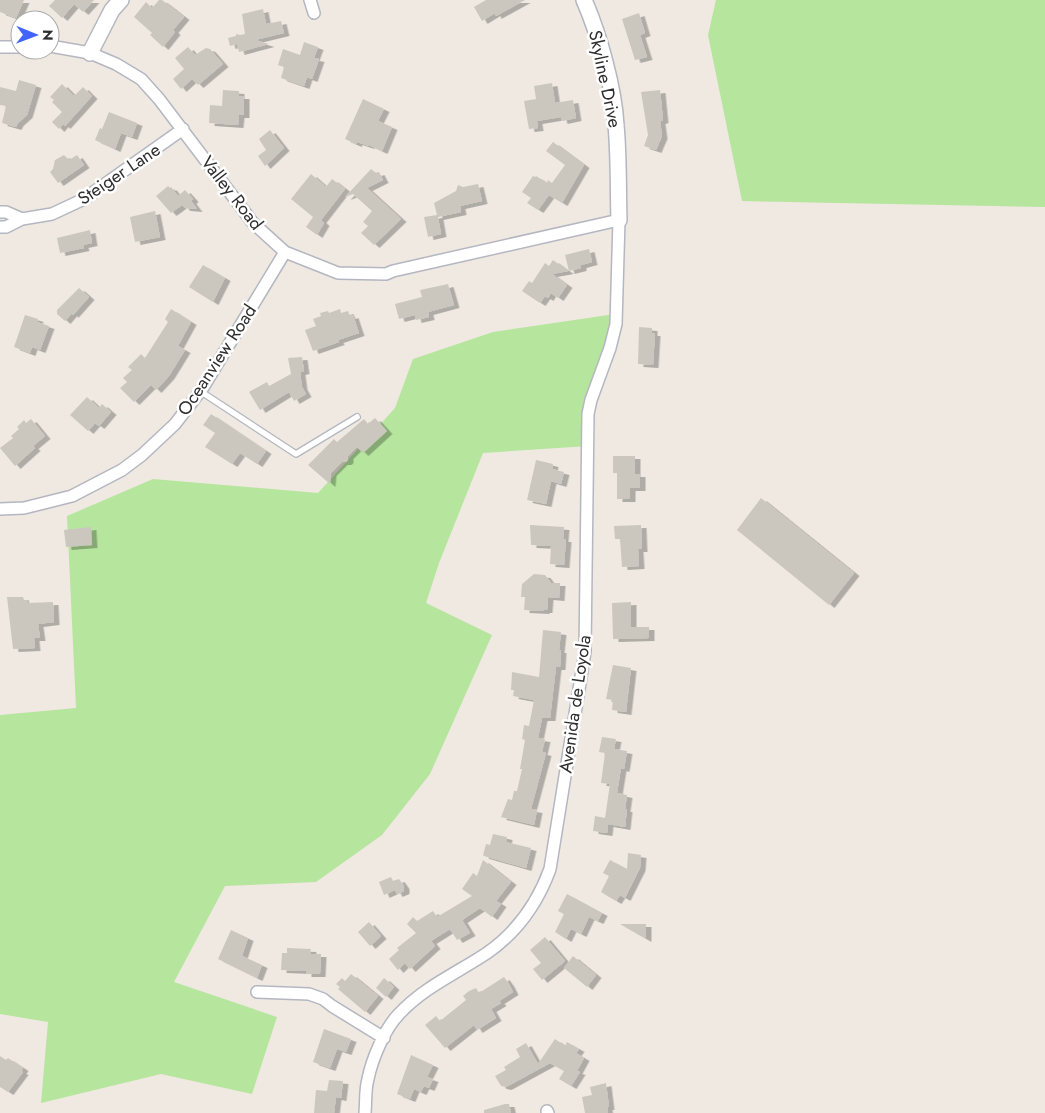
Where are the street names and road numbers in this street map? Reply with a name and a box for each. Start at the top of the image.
street label: Skyline Drive [582,28,628,130]
street label: Steiger Lane [72,137,166,211]
street label: Valley Road [195,150,269,236]
street label: Oceanview Road [171,299,263,421]
street label: Avenida de Loyola [552,633,598,775]

